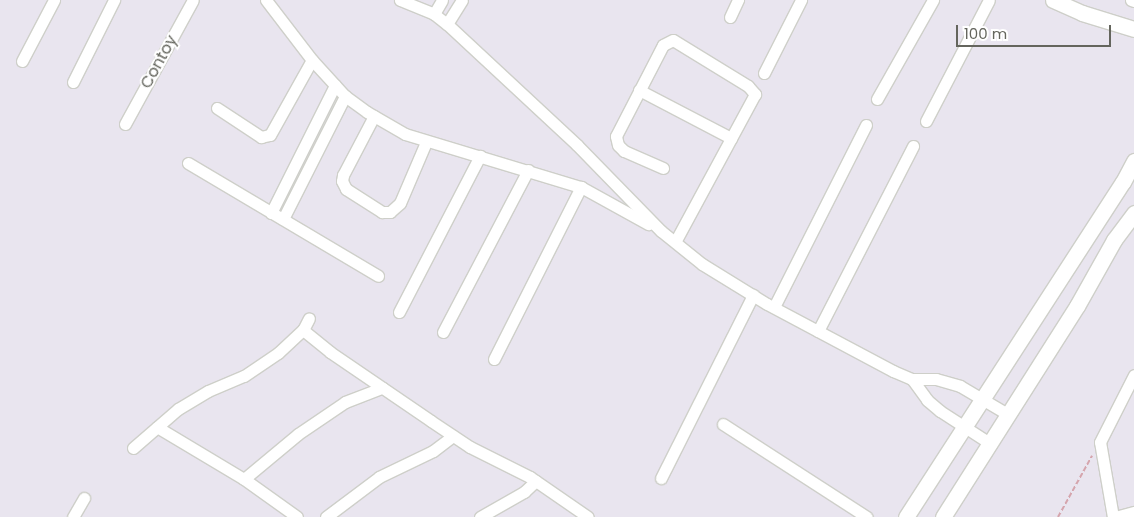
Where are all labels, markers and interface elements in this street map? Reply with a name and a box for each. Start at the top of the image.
scale bar [959,15,1114,47]
text: 100 m [964,23,1007,44]
street label: Contoy [137,32,181,92]

